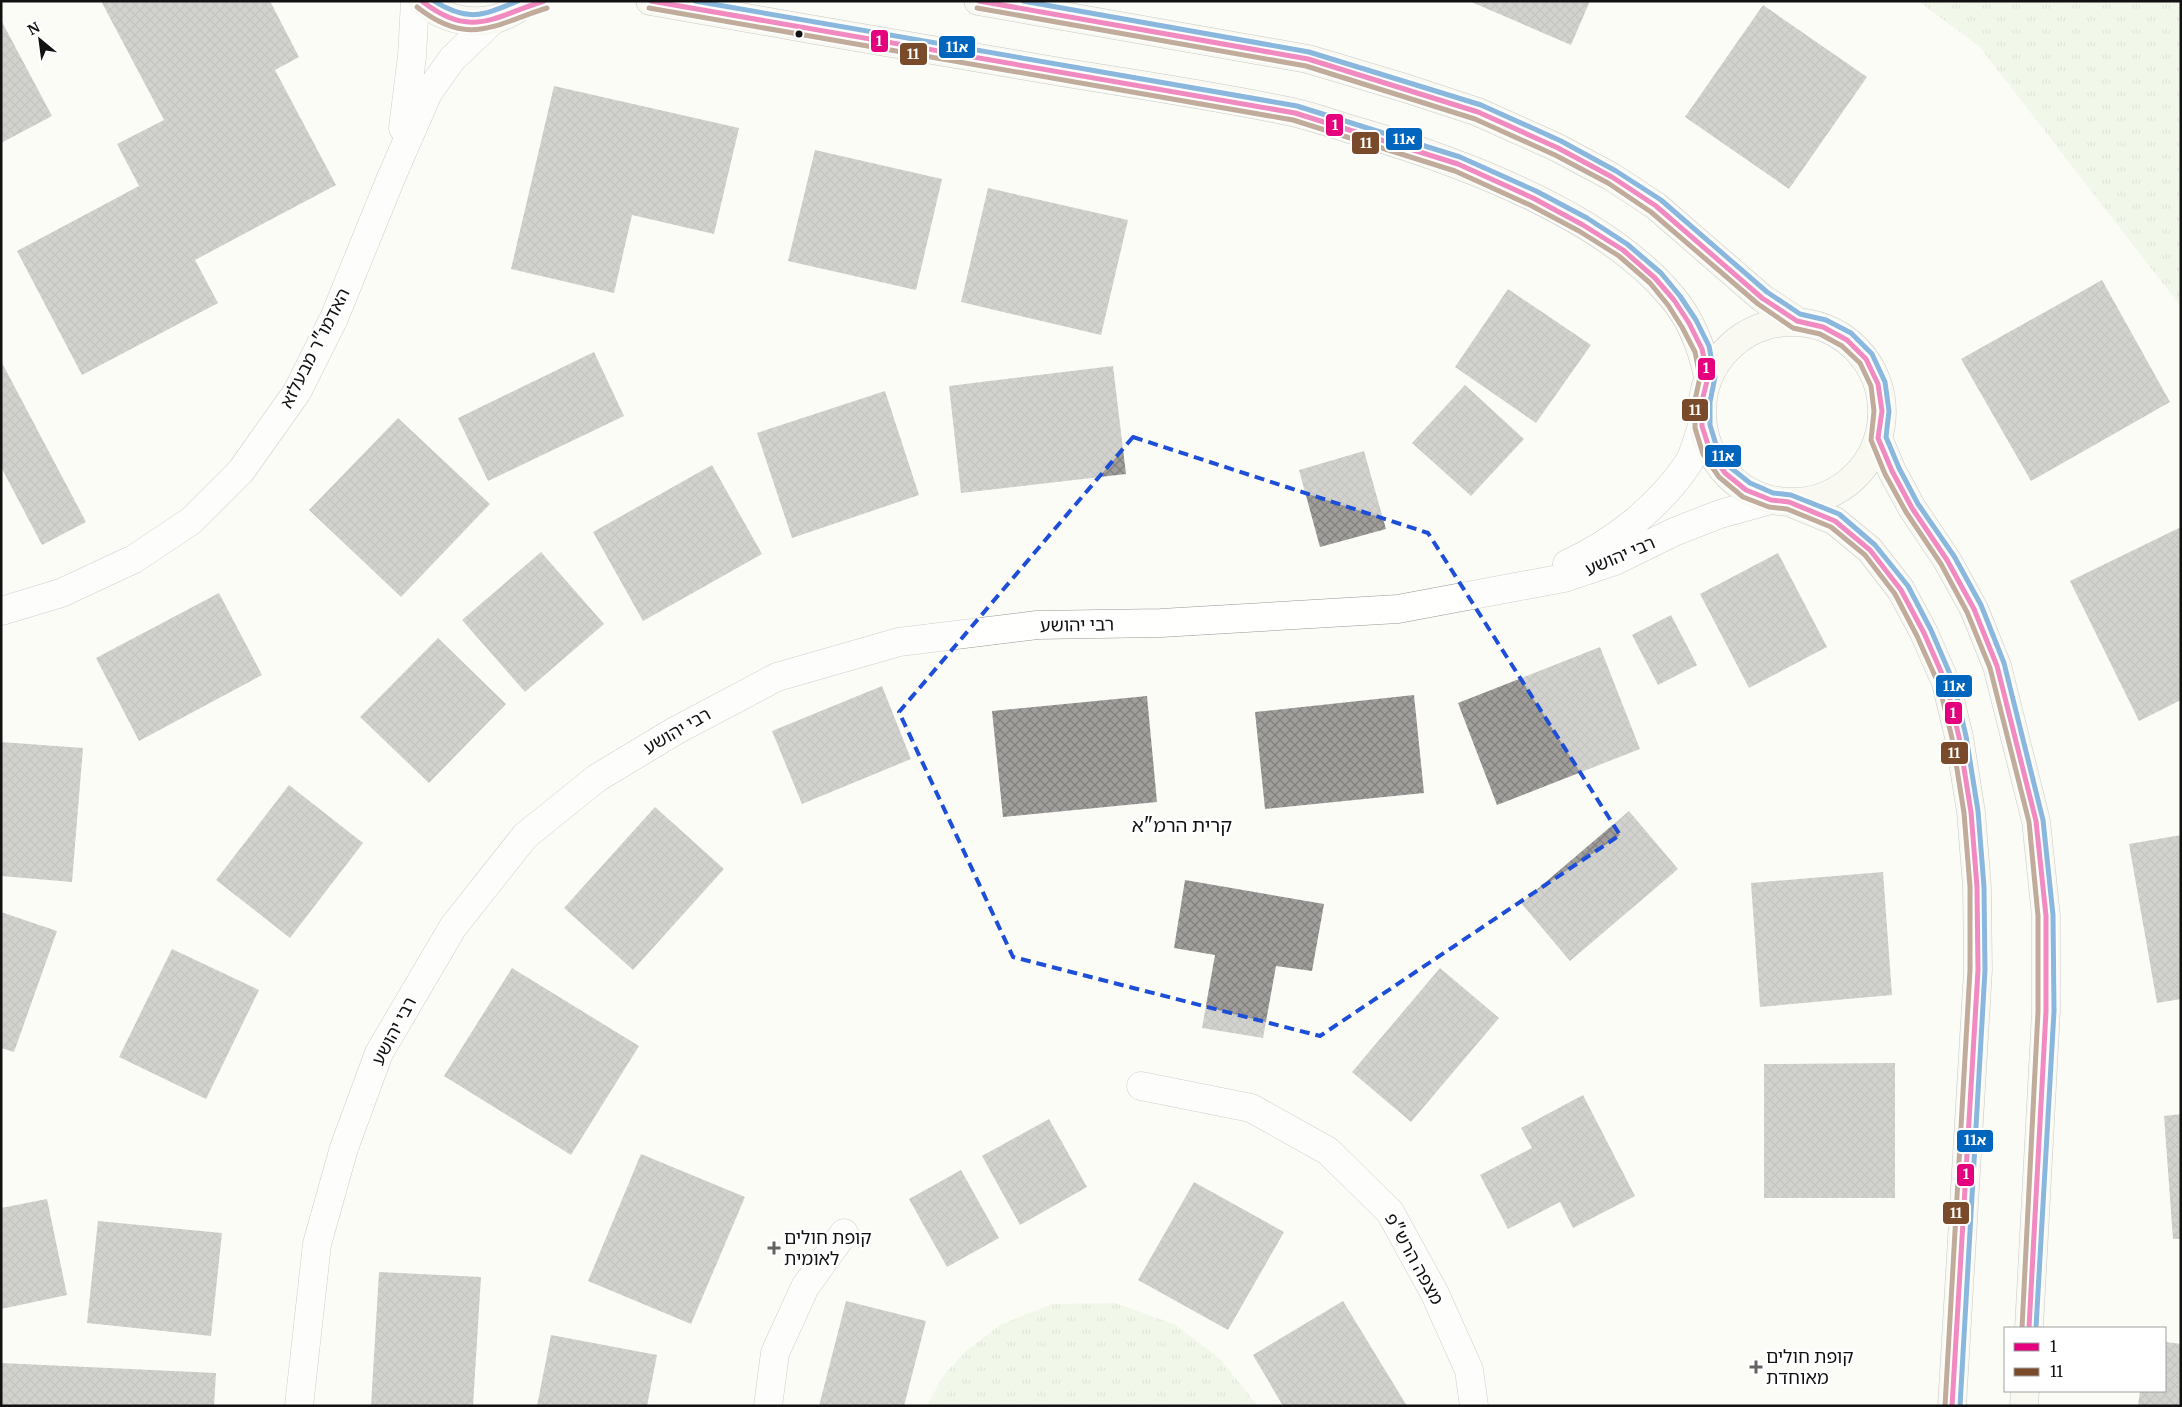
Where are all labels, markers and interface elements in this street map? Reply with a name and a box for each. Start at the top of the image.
north arrow [15,15,65,65]
text: N [24,18,43,39]
unlabelled marker [794,29,804,39]
line badge: 1 [870,29,889,53]
text: 1 [876,32,883,50]
line badge: 11א [938,35,976,59]
text: 11א [946,38,969,56]
line badge: 11 [899,42,928,66]
text: 11 [907,45,920,63]
line badge: 1 [1325,113,1344,137]
text: 1 [1332,116,1339,134]
line badge: 11א [1385,127,1423,151]
text: 11א [1393,130,1416,148]
line badge: 11 [1351,131,1380,155]
text: 11 [1360,134,1373,152]
street label: האדמו"ר מבעלזא [274,284,355,412]
line badge: 1 [1697,357,1716,381]
text: 1 [1703,359,1710,377]
line badge: 11 [1681,398,1709,422]
text: 11 [1689,401,1702,419]
line badge: 11א [1704,444,1742,468]
text: 11א [1712,447,1735,465]
street label: רבי יהושע [1581,530,1658,581]
street label: רבי יהושע [1040,612,1114,637]
line badge: 11א [1935,674,1973,698]
text: 11א [1943,677,1966,695]
line badge: 1 [1944,701,1963,725]
street label: רבי יהושע [639,702,715,759]
text: 1 [1950,704,1957,722]
line badge: 11 [1940,741,1969,765]
text: 11 [1948,744,1961,762]
district label: קרית הרמ"א [1132,813,1232,837]
street label: רבי יהושע [366,993,421,1069]
line badge: 11א [1956,1129,1994,1153]
text: 11א [1964,1131,1987,1149]
line badge: 1 [1956,1163,1975,1187]
text: 1 [1963,1165,1970,1183]
line badge: 11 [1942,1201,1970,1225]
text: 11 [1950,1204,1963,1222]
street label: מצפה הרש"פ [1380,1209,1449,1309]
place label: קופת חולים לאומית [784,1226,872,1270]
marker: קופת חולים לאומית [768,1242,780,1254]
legend [2004,1327,2167,1392]
text: 1 [2050,1337,2057,1356]
place label: קופת חולים מאוחדת [1766,1345,1854,1389]
marker: קופת חולים מאוחדת [1750,1361,1762,1373]
text: 11 [2050,1362,2063,1381]

